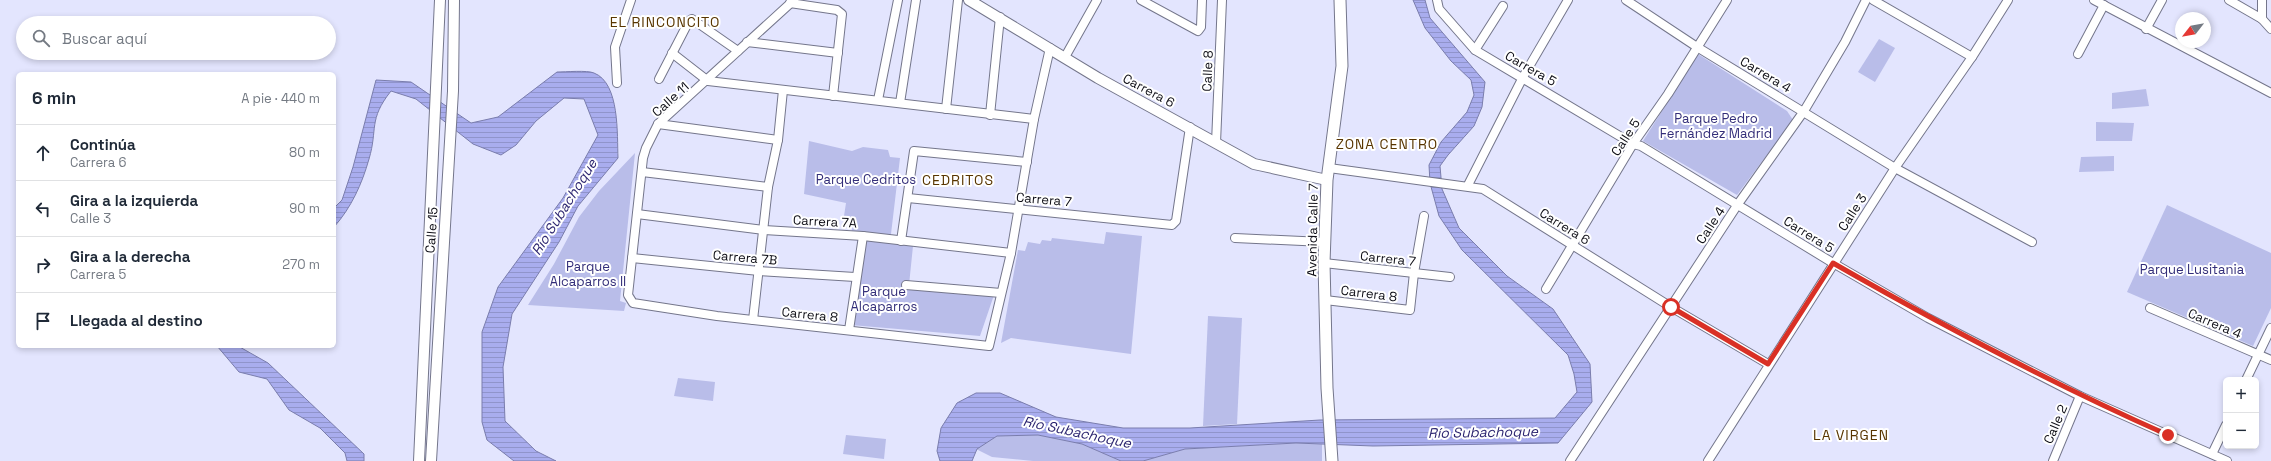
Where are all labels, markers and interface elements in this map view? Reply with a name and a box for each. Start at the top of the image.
north arrow [2175,12,2211,48]
district label: EL RINCONCITO [610,13,720,31]
search box [16,16,336,60]
icon: search [30,27,52,49]
text: Buscar aquí [62,29,147,48]
street label: Carrera 5 [1502,47,1560,90]
street label: Calle 8 [1198,50,1217,92]
street label: Carrera 4 [1737,53,1794,96]
street label: Carrera 6 [1120,70,1178,111]
street label: Calle 11 [648,78,692,120]
text: 6 min [32,87,76,109]
text: A pie · 440 m [241,90,320,107]
park label: Parque Pedro Fernández Madrid [1660,110,1772,142]
street label: Calle 5 [1607,115,1644,159]
text: Continúa [70,135,136,154]
district label: ZONA CENTRO [1336,135,1438,153]
icon: ahead [32,142,54,164]
text: 80 m [289,144,320,161]
text: Carrera 6 [70,154,127,171]
water label: Río Subachoque [527,155,601,258]
park label: Parque Cedritos [816,171,916,188]
district label: CEDRITOS [922,171,994,189]
street label: Avenida Calle 7 [1303,183,1322,277]
street label: Carrera 7 [1015,189,1073,210]
street label: Calle 3 [1834,190,1871,234]
text: Gira a la izquierda [70,191,198,210]
icon: left [32,198,54,220]
text: 90 m [289,200,320,217]
street label: Calle 4 [1692,203,1729,247]
street label: Carrera 6 [1536,204,1593,249]
street label: Calle 15 [421,206,442,254]
text: Calle 3 [70,210,111,227]
street label: Carrera 7A [793,211,857,232]
street label: Carrera 5 [1780,212,1837,257]
street label: Carrera 7B [712,246,778,269]
text: Gira a la derecha [70,247,190,266]
street label: Carrera 7 [1359,247,1417,270]
icon: right [32,254,54,276]
text: 270 m [282,256,320,273]
park label: Parque Alcaparros II [550,258,626,290]
park label: Parque Lusitania [2140,261,2245,278]
text: Carrera 5 [70,266,126,283]
street label: Carrera 8 [1340,282,1398,305]
park label: Parque Alcaparros [851,283,918,315]
route start [1662,298,1680,316]
street label: Carrera 8 [781,303,839,326]
street label: Carrera 4 [2185,305,2244,342]
icon: arrive [32,310,54,332]
text: Llegada al destino [70,311,203,330]
map controls [2223,377,2259,449]
button: + [2223,377,2259,413]
street label: Calle 2 [2040,402,2071,446]
water label: Río Subachoque [1021,412,1133,452]
button: − [2223,413,2259,449]
water label: Río Subachoque [1428,422,1539,442]
district label: LA VIRGEN [1813,426,1889,444]
route end [2159,426,2177,444]

